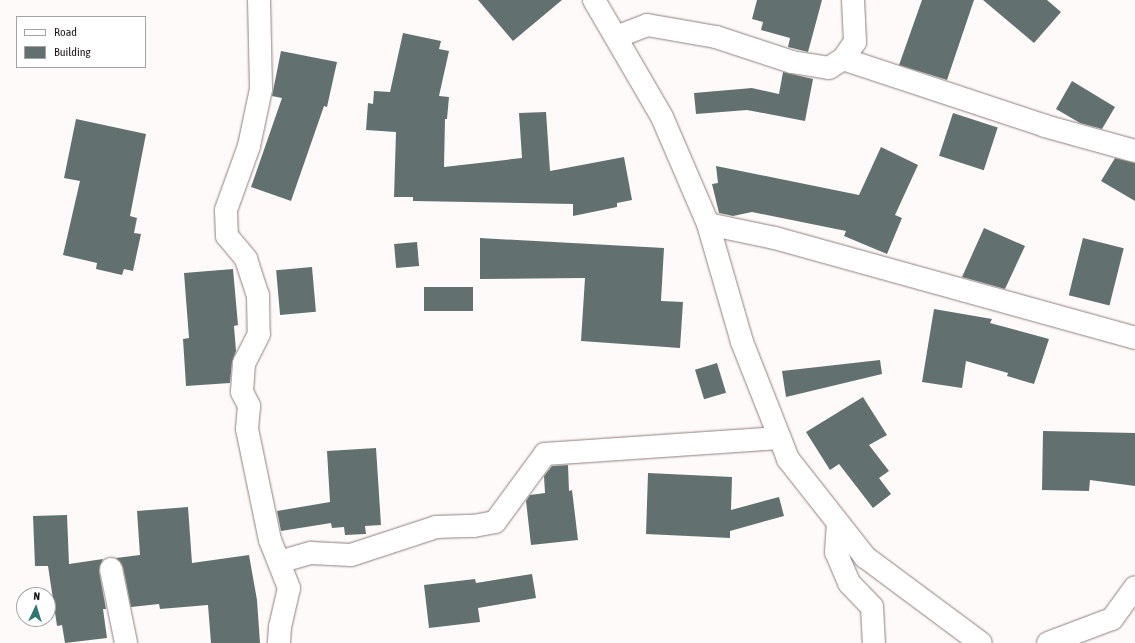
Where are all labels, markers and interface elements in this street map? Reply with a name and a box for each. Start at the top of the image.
legend [16,16,146,68]
text: Road [54,25,77,39]
text: Building [54,45,91,59]
north arrow [16,587,56,627]
text: N [33,590,40,602]

